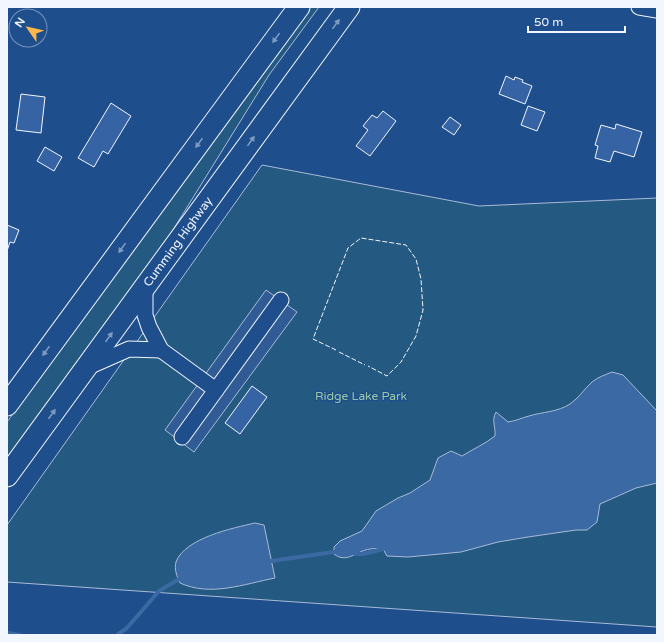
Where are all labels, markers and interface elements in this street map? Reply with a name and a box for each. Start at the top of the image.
north arrow [8,8,48,48]
scale bar [528,8,625,34]
text: N [12,15,28,30]
text: 50 m [534,15,563,29]
one-way arrow [332,19,340,30]
one-way arrow [272,33,280,44]
one-way arrow [247,136,255,147]
one-way arrow [195,138,203,149]
street label: Cumming Highway [140,194,216,289]
one-way arrow [118,243,126,253]
one-way arrow [104,332,112,342]
one-way arrow [42,346,50,357]
park label: Ridge Lake Park [315,389,408,403]
one-way arrow [48,409,56,420]

